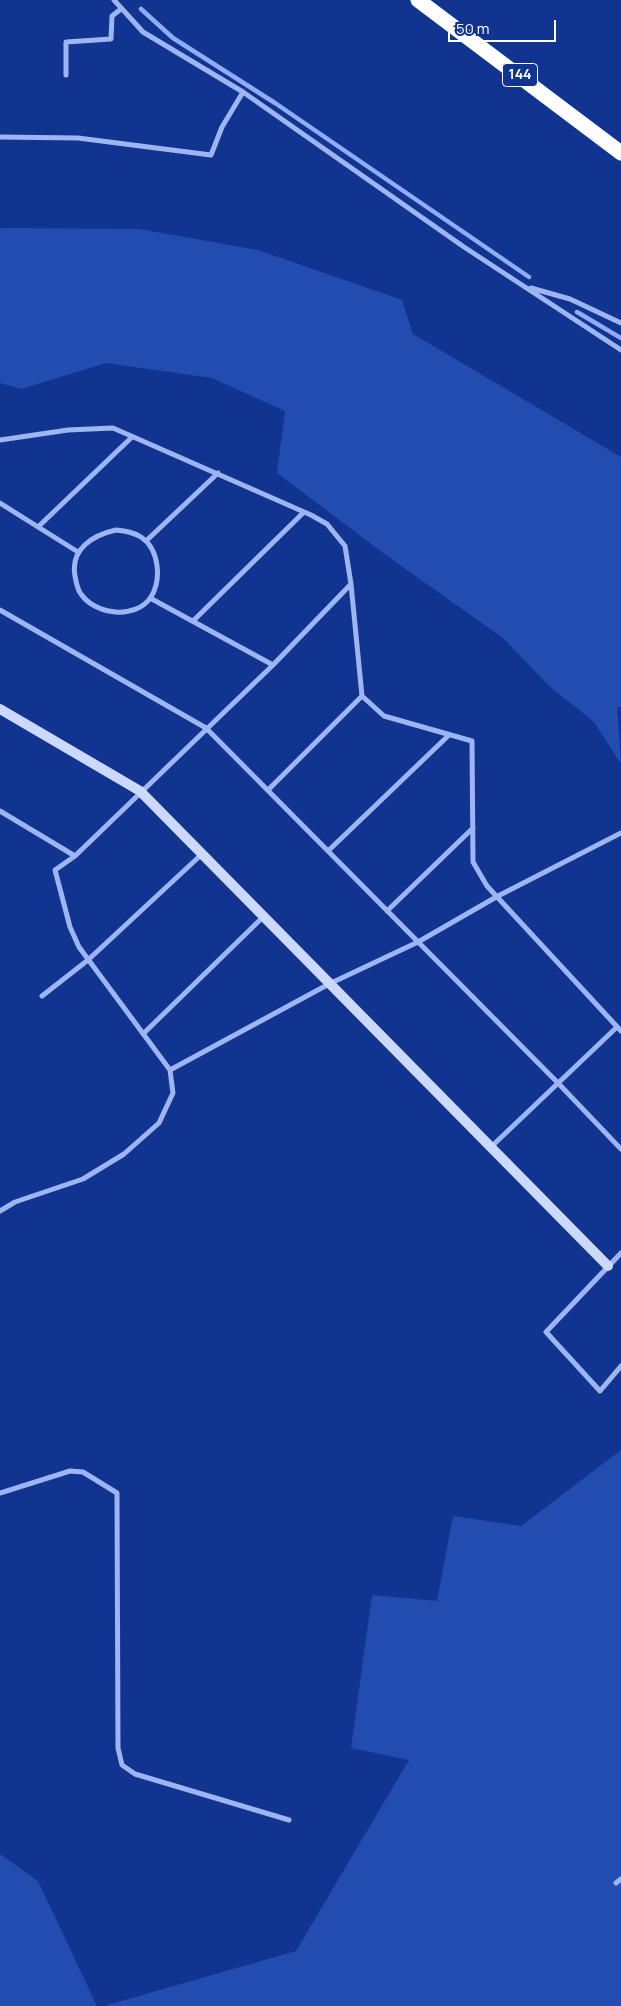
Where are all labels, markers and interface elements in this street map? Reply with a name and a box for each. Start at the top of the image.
scale bar [451,10,558,42]
text: 50 m [456,18,490,39]
road number: 144 [502,64,538,86]

